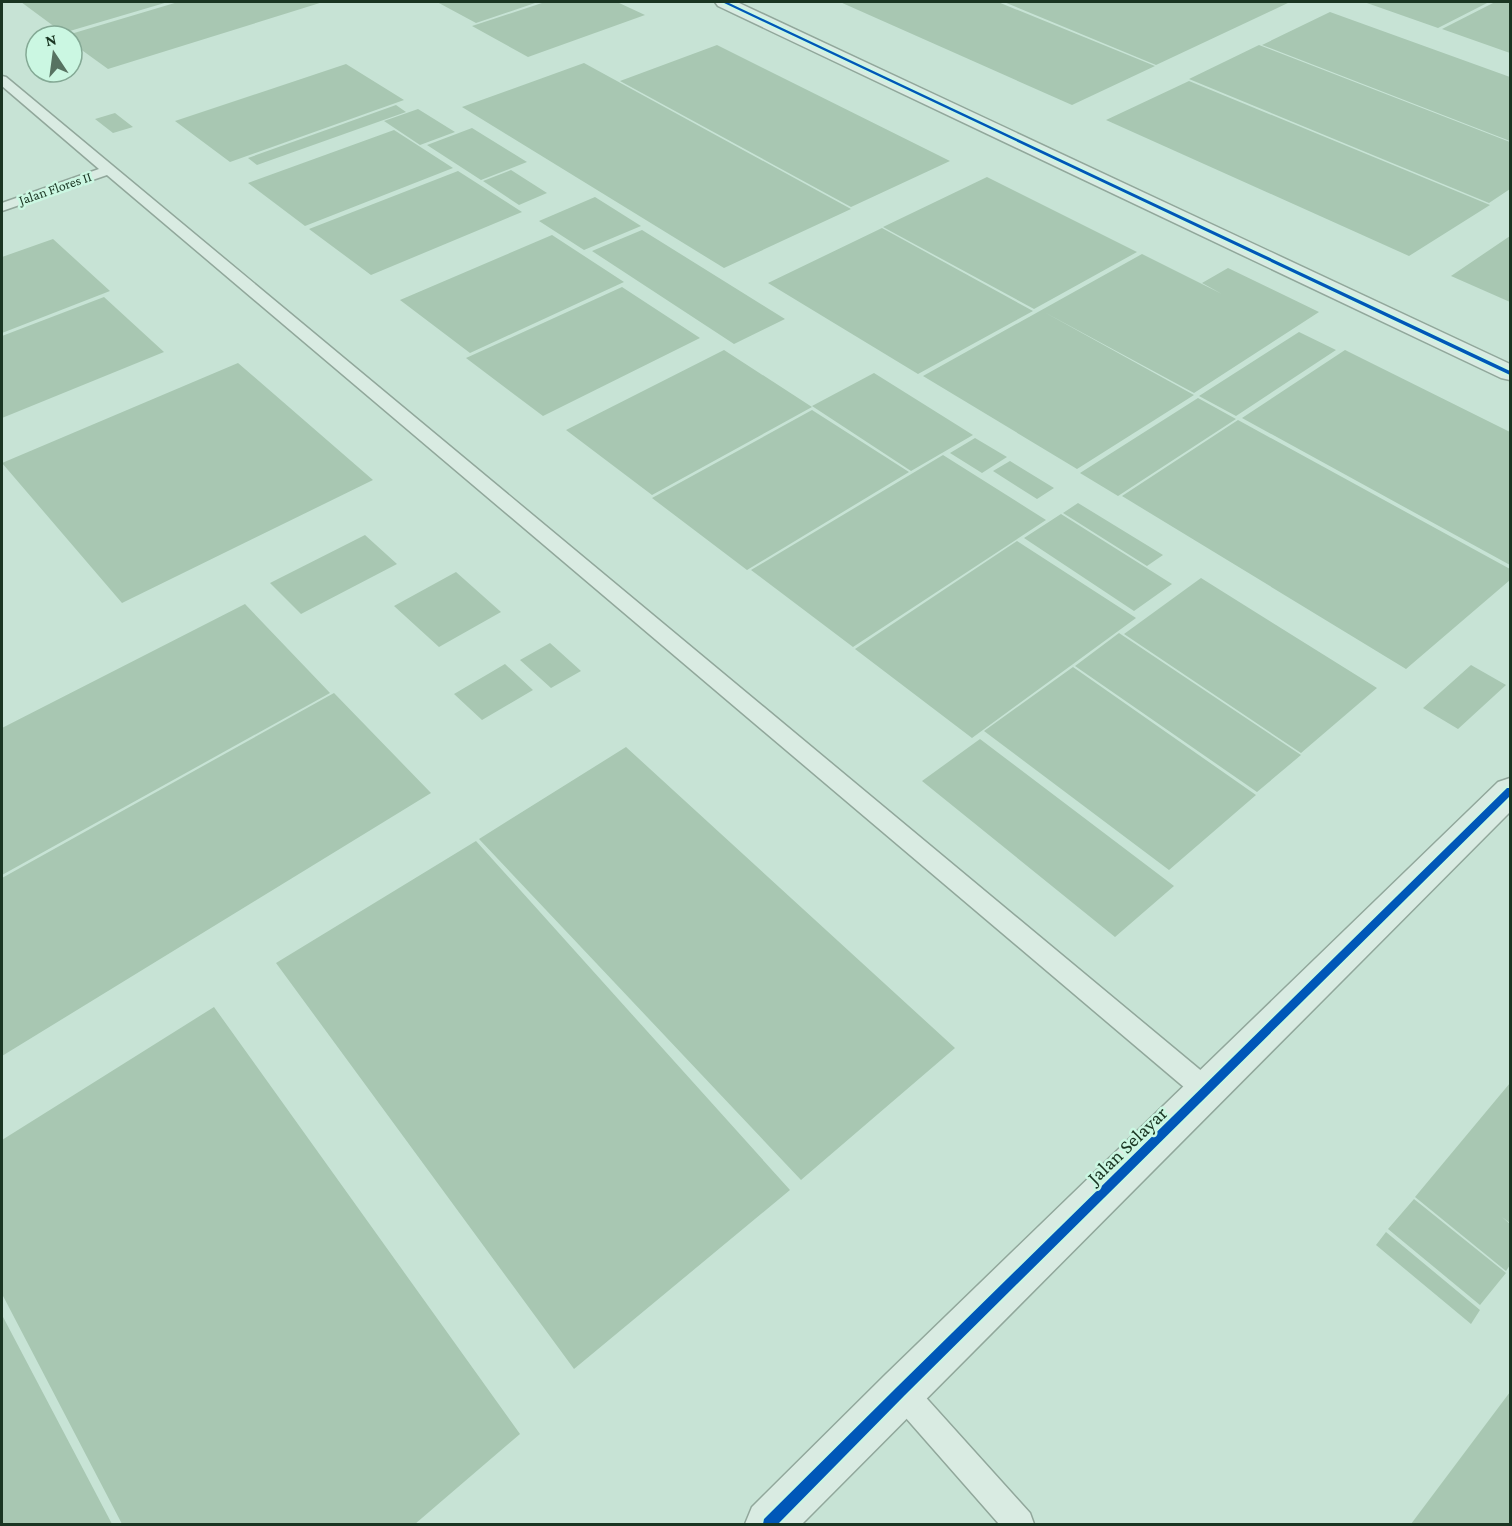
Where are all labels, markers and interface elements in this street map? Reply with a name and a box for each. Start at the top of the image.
north arrow [24,24,84,84]
text: N [44,30,58,49]
street label: Jalan Flores II [15,168,93,209]
street label: Jalan Selayar [1081,1102,1172,1191]

